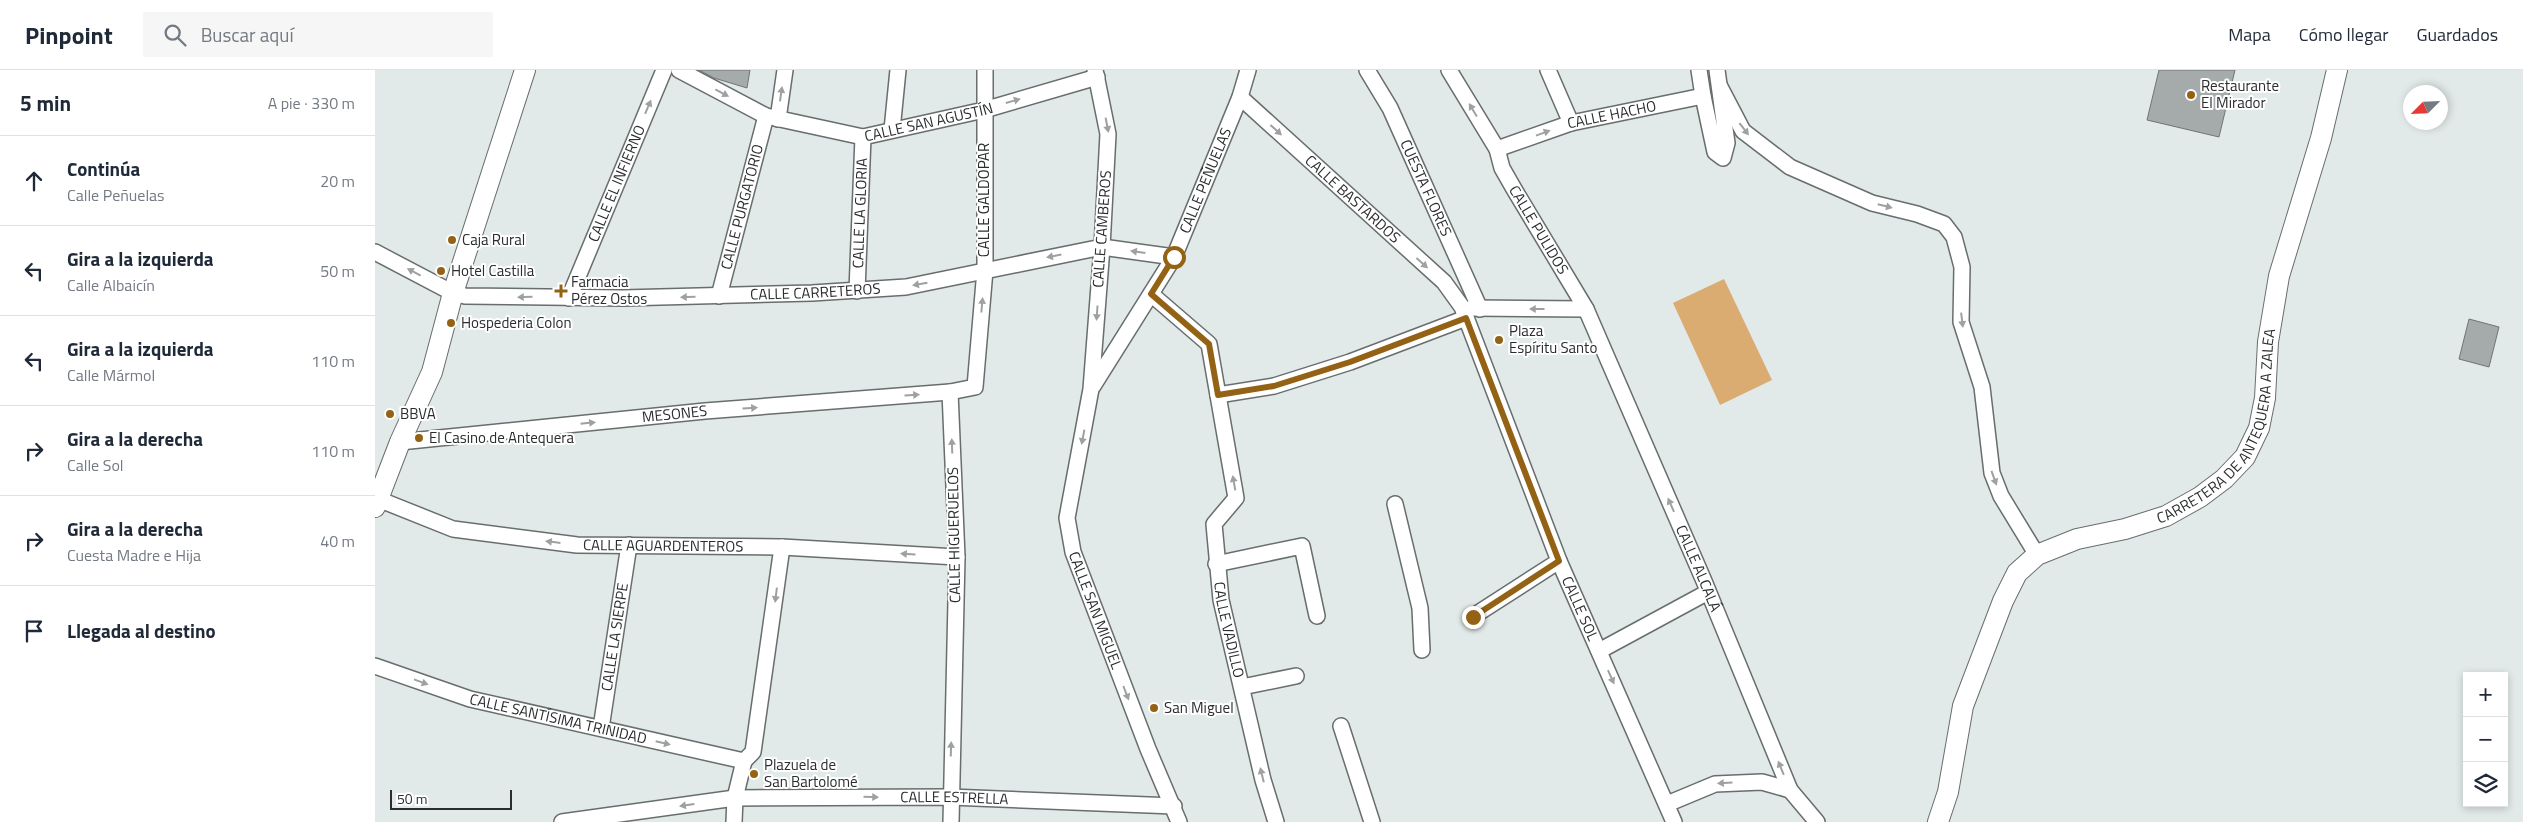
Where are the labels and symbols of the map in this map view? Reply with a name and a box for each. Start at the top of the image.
place label: Restaurante El Mirador [2201,74,2279,114]
north arrow [2403,85,2448,130]
one-way arrow [778,86,786,102]
one-way arrow [715,89,730,97]
marker: Restaurante El Mirador [2185,89,2197,101]
street label: CALLE HACHO [1565,94,1658,134]
street label: CALLE SAN AGUSTÍN [862,96,996,147]
one-way arrow [1006,97,1021,105]
one-way arrow [644,99,652,114]
one-way arrow [1469,103,1478,116]
one-way arrow [1103,117,1111,133]
street label: CALLE EL INFIERNO [582,121,651,245]
one-way arrow [1739,123,1749,136]
street label: CALLE PEÑUELAS [1173,124,1237,237]
one-way arrow [1270,124,1282,136]
one-way arrow [1536,129,1551,136]
street label: CUESTA FLORES [1394,136,1458,240]
street label: CALLE PURGATORIO [714,142,769,272]
street label: CALLE GALDOPAR [972,143,995,257]
street label: CALLE BASTARDOS [1300,149,1406,248]
street label: CALLE LA GLORIA [846,157,873,269]
street label: CALLE CAMBEROS [1086,170,1117,288]
street label: CALLE PULIDOS [1503,181,1575,279]
one-way arrow [1877,202,1892,210]
place label: Caja Rural [462,228,525,251]
marker: Caja Rural [446,234,458,246]
route start [1163,246,1186,269]
one-way arrow [1130,248,1146,256]
one-way arrow [1045,253,1061,261]
one-way arrow [1416,257,1428,269]
place label: Hotel Castilla [451,259,535,282]
marker: Hotel Castilla [435,265,447,277]
one-way arrow [407,268,421,277]
place label: Farmacia Pérez Ostos [571,270,647,310]
street label: CALLE CARRETEROS [750,277,881,306]
one-way arrow [912,281,928,289]
marker: Farmacia Pérez Ostos [555,285,567,297]
one-way arrow [517,293,533,301]
one-way arrow [680,293,696,301]
one-way arrow [978,297,986,313]
one-way arrow [1093,305,1101,321]
one-way arrow [1529,305,1545,313]
place label: Hospederia Colon [461,311,572,334]
one-way arrow [1958,313,1966,329]
marker: Hospederia Colon [445,317,457,329]
place label: Plaza Espíritu Santo [1509,319,1597,359]
street label: CARRETERA DE ANTEQUERA A ZALEA [2154,327,2281,529]
marker: Plaza Espíritu Santo [1493,334,1505,346]
one-way arrow [904,391,920,399]
street label: MESONES [641,399,708,428]
place label: BBVA [400,402,436,425]
one-way arrow [742,403,758,411]
marker: BBVA [384,408,396,420]
one-way arrow [580,419,596,427]
place label: El Casino de Antequera [429,426,574,449]
one-way arrow [1079,430,1087,445]
marker: El Casino de Antequera [413,432,425,444]
one-way arrow [948,438,956,454]
street label: CALLE HIGUERUELOS [941,467,966,603]
one-way arrow [1991,471,1999,486]
one-way arrow [1229,475,1237,491]
one-way arrow [1666,498,1674,512]
street label: CALLE ALCALÁ [1670,521,1727,615]
street label: CALLE AGUARDENTEROS [583,533,744,558]
one-way arrow [545,538,561,546]
street label: CALLE SAN MIGUEL [1063,548,1129,672]
one-way arrow [900,549,916,557]
street label: CALLE SOL [1556,572,1605,644]
street label: CALLE LA SIERPE [595,581,634,693]
street label: CALLE VADILLO [1208,581,1251,680]
one-way arrow [772,587,780,603]
route end [1462,606,1485,629]
one-way arrow [1607,670,1615,684]
one-way arrow [414,678,429,686]
one-way arrow [1122,686,1130,701]
street label: CALLE SANTÍSIMA TRINIDAD [467,687,649,750]
place label: San Miguel [1164,696,1234,719]
marker: San Miguel [1148,702,1160,714]
one-way arrow [656,739,671,747]
one-way arrow [948,740,956,756]
place label: Plazuela de San Bartolomé [764,753,858,793]
one-way arrow [1777,760,1784,775]
marker: Plazuela de San Bartolomé [748,768,760,780]
one-way arrow [1258,768,1266,783]
one-way arrow [1717,779,1733,787]
street label: CALLE ESTRELLA [900,785,1009,810]
scale bar [390,787,513,810]
one-way arrow [863,793,879,801]
one-way arrow [678,801,694,809]

